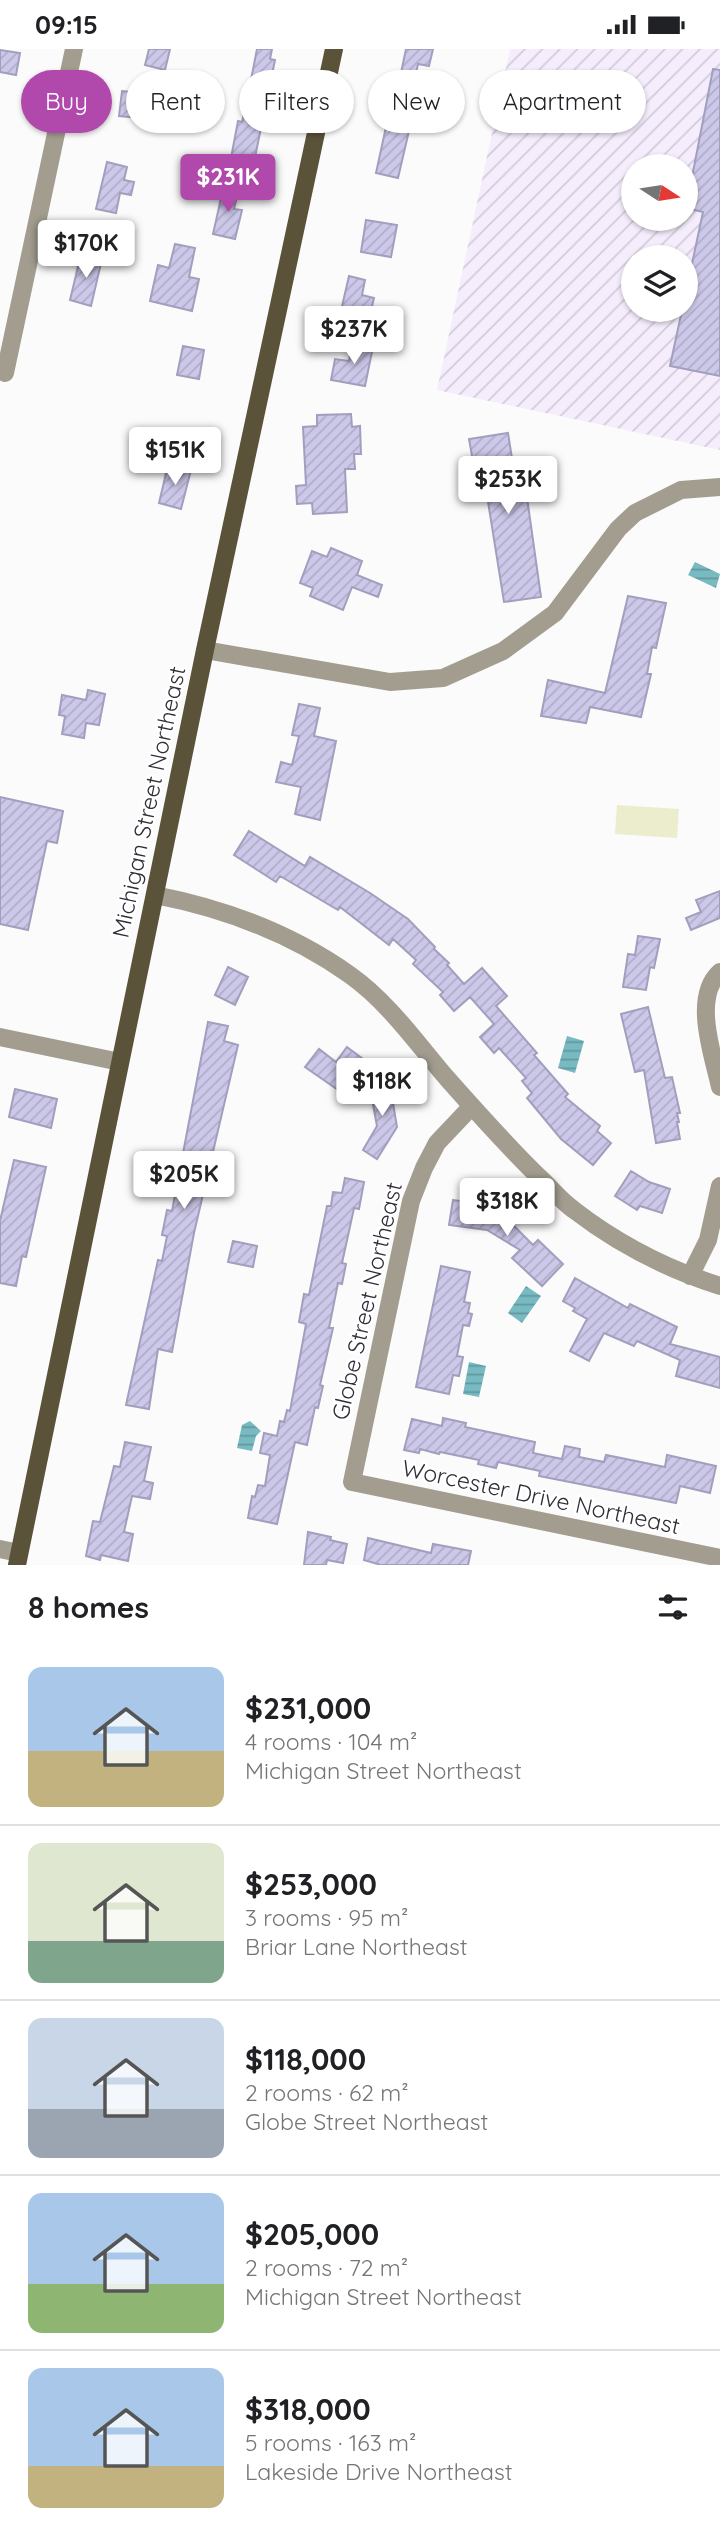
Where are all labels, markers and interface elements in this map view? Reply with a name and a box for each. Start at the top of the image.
text: 09:15 [35,8,98,41]
chip: Buy [21,70,112,133]
chip: Rent [126,70,225,133]
chip: Filters [239,70,354,133]
chip: New [368,70,465,133]
chip: Apartment [479,70,646,133]
north arrow [621,154,698,231]
map controls [621,154,698,322]
pin: $231K [179,155,277,214]
text: $231K [196,162,260,191]
pin: $170K [37,221,135,280]
text: $170K [54,228,118,257]
button: layers [621,245,698,322]
pin: $237K [305,307,403,366]
text: $237K [321,314,387,343]
pin: $151K [126,427,224,487]
text: $151K [145,435,205,464]
pin: $253K [459,456,557,516]
text: $253K [474,464,542,493]
street label: Michigan Street Northeast [106,663,191,940]
pin: $118K [333,1059,431,1118]
text: $118K [352,1066,412,1095]
pin: $205K [135,1151,233,1211]
text: $205K [149,1159,219,1188]
street label: Globe Street Northeast [325,1179,408,1423]
pin: $318K [458,1179,556,1238]
text: $318K [476,1186,538,1215]
street label: Worcester Drive Northeast [400,1453,683,1540]
text: 8 homes [28,1588,149,1626]
icon: filters [654,1588,692,1626]
text: $231,000 [245,1689,371,1727]
icon: home [84,1695,168,1779]
text: 4 rooms · 104 m² [245,1727,417,1756]
text: Michigan Street Northeast [245,1756,522,1785]
text: $253,000 [245,1865,377,1903]
icon: home [84,1871,168,1955]
text: 3 rooms · 95 m² [245,1903,408,1932]
text: Briar Lane Northeast [245,1932,468,1961]
text: $118,000 [245,2040,366,2078]
icon: home [84,2046,168,2130]
text: 2 rooms · 62 m² [245,2078,409,2107]
text: Globe Street Northeast [245,2107,488,2136]
text: $205,000 [245,2215,379,2253]
icon: home [84,2221,168,2305]
text: 2 rooms · 72 m² [245,2253,408,2282]
text: Michigan Street Northeast [245,2282,522,2311]
text: $318,000 [245,2390,371,2428]
icon: home [84,2396,168,2480]
text: 5 rooms · 163 m² [245,2428,416,2457]
text: Lakeside Drive Northeast [245,2457,513,2486]

